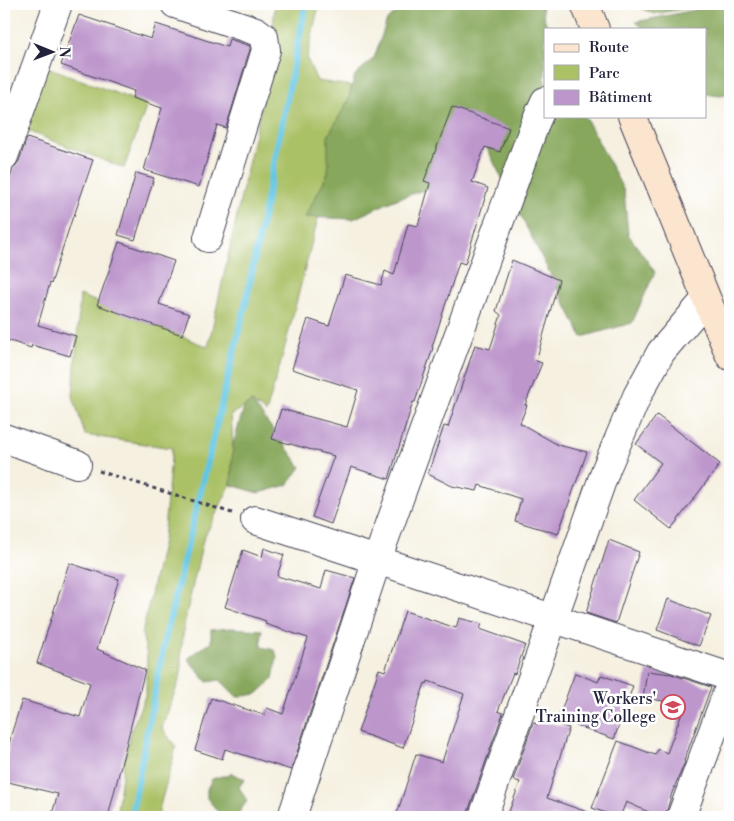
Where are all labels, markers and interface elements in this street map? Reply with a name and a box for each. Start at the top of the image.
north arrow [28,28,78,78]
legend [544,28,706,118]
text: Route [589,38,629,57]
text: N [55,47,73,58]
text: Parc [589,64,620,83]
text: Bâtiment [588,88,653,107]
place label: Workers' Training College [536,689,656,727]
school or university icon: Workers' Training College [660,694,686,720]

